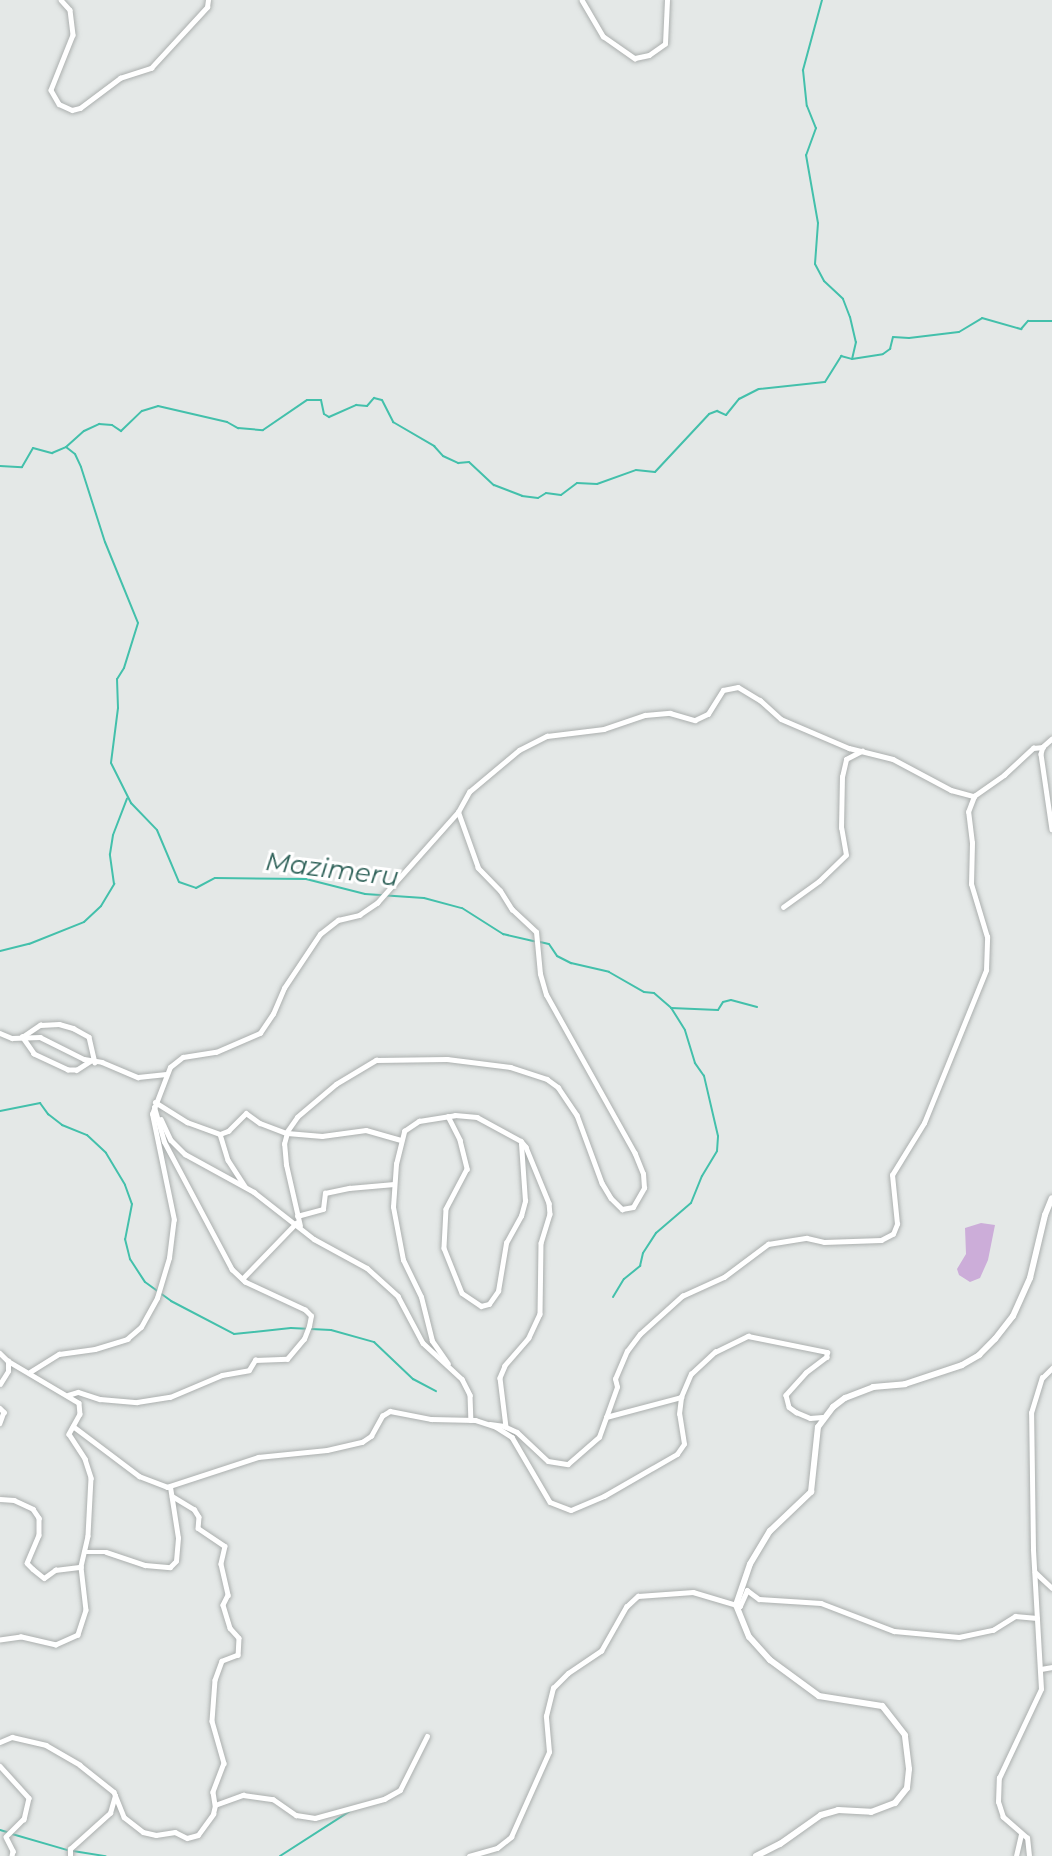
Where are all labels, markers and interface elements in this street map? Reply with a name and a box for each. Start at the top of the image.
water label: Mazimeru [264,846,400,894]

